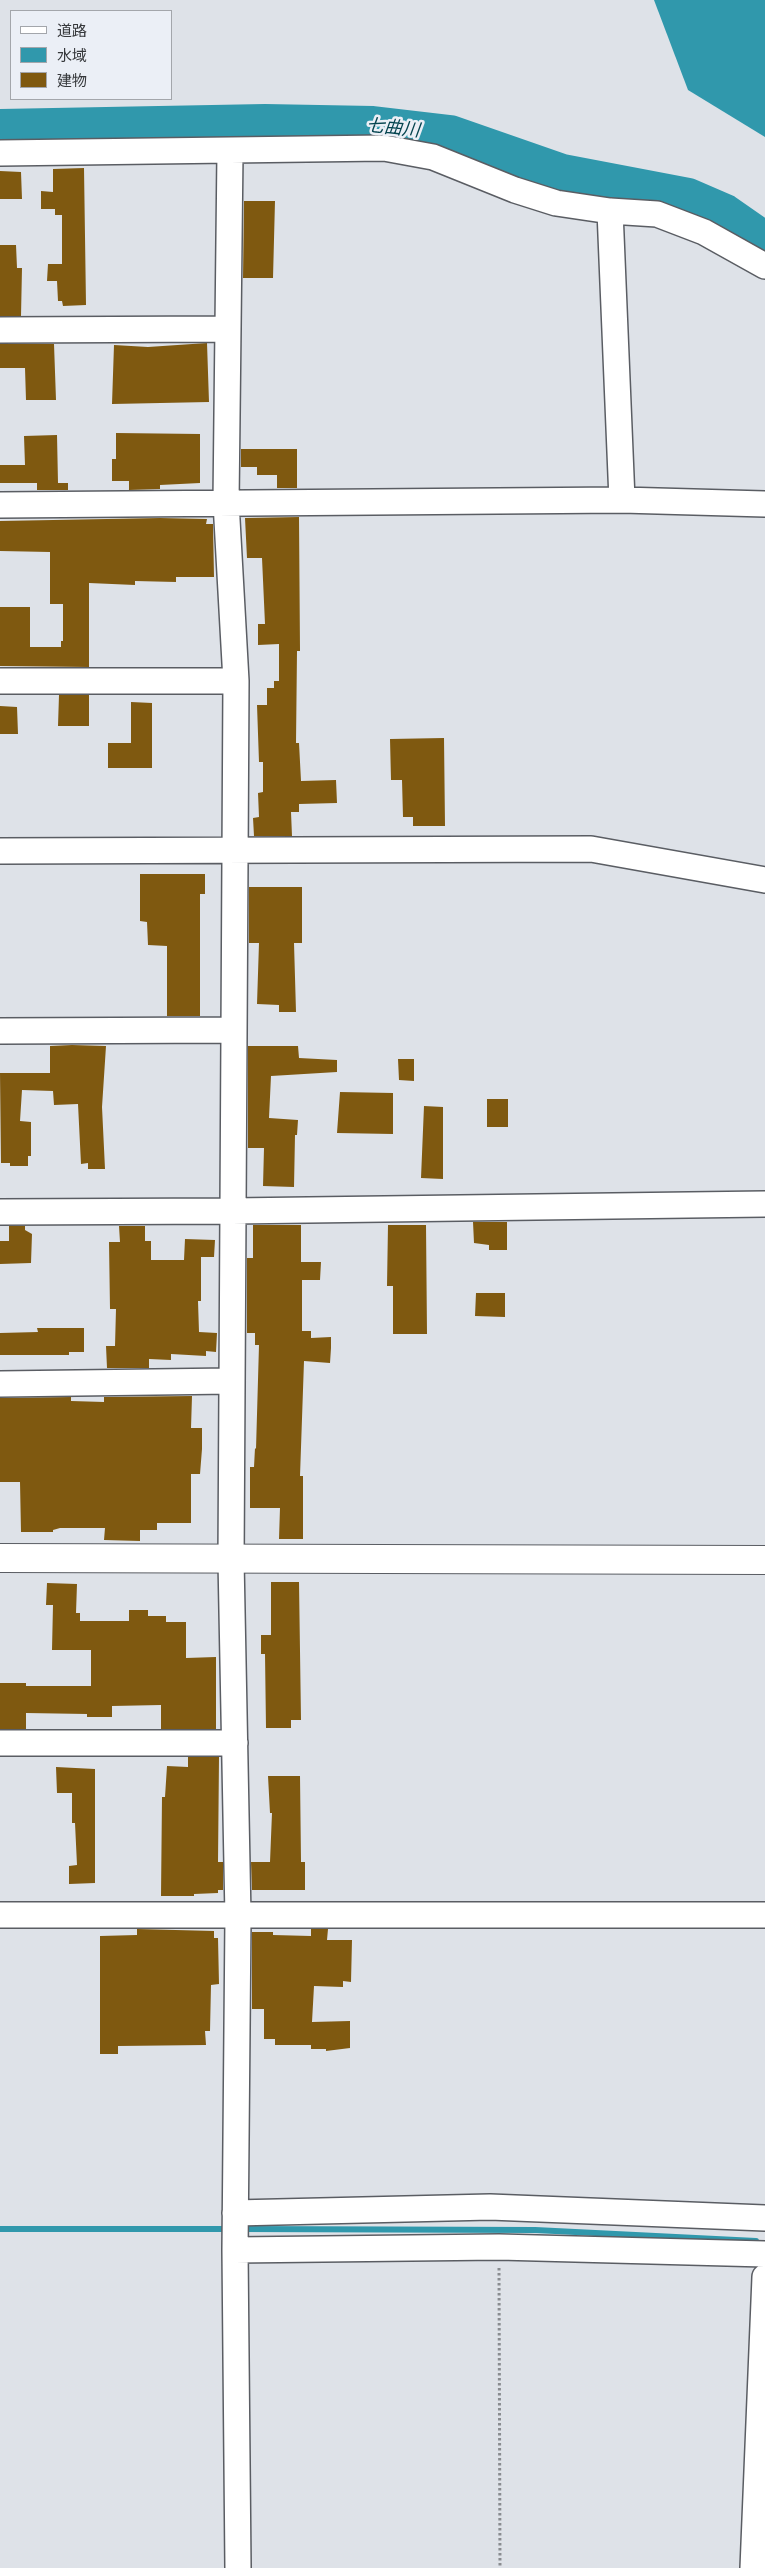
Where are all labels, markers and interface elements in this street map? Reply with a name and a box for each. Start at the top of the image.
legend [10,10,172,100]
text: 道路 [57,22,87,39]
text: 水域 [57,47,87,64]
text: 建物 [57,72,87,89]
water label: 七曲川 [365,114,421,142]

